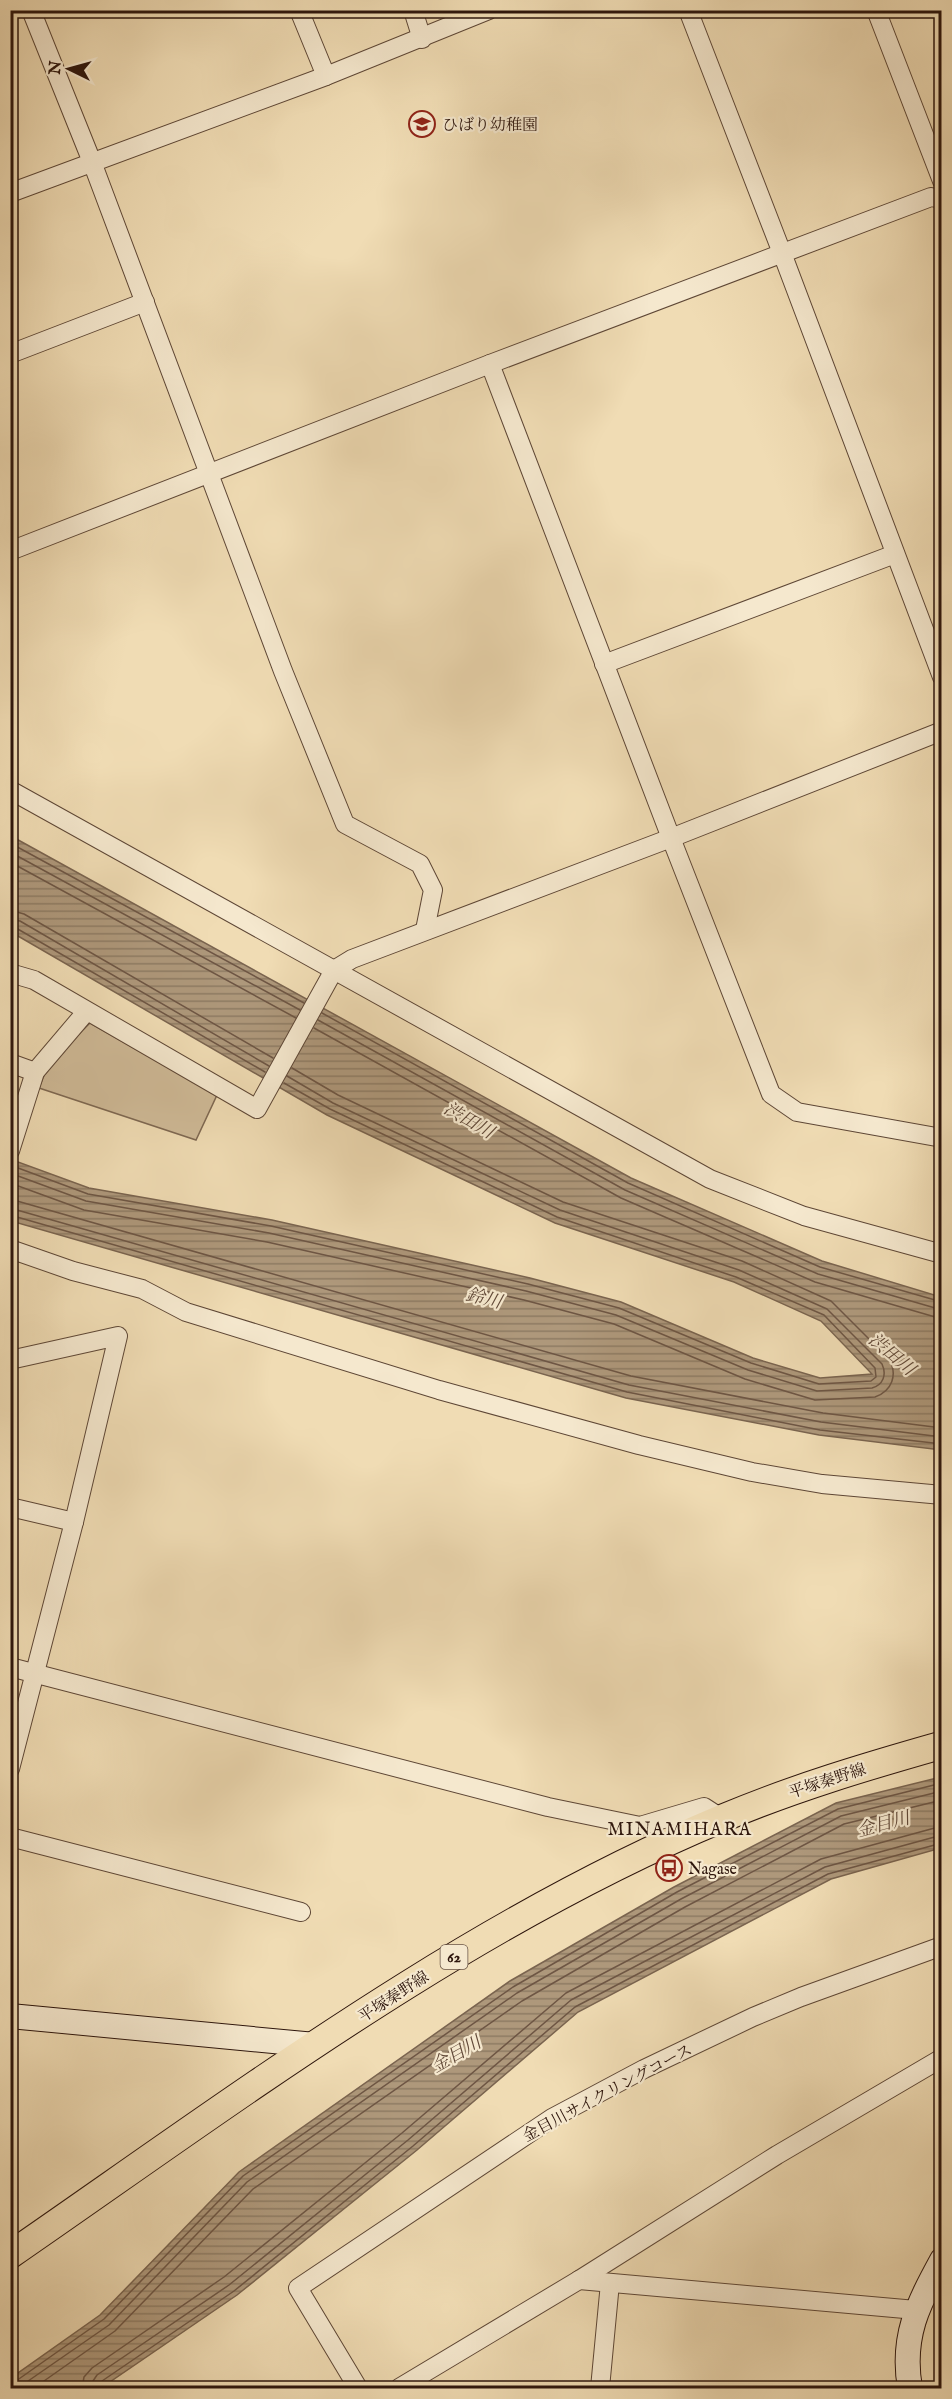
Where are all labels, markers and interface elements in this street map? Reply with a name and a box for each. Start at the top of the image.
north arrow [39,39,99,99]
text: N [45,60,67,77]
school or university icon: ひばり幼稚園 [407,109,437,139]
place label: ひばり幼稚園 [442,116,538,136]
water label: 渋田川 [439,1098,499,1146]
water label: 鈴川 [463,1284,506,1315]
water label: 渋田川 [863,1329,921,1383]
street label: 平塚秦野線 [786,1760,869,1804]
water label: 金目川 [854,1807,914,1844]
district label: MINAMIHARA [607,1819,753,1842]
bus stop icon: Nagase [654,1853,684,1883]
place label: Nagase [688,1860,737,1880]
road number: 62 [440,1945,468,1969]
street label: 平塚秦野線 [355,1968,433,2028]
water label: 金目川 [428,2031,488,2079]
street label: 金目川サイクリングコース [520,2041,696,2147]

